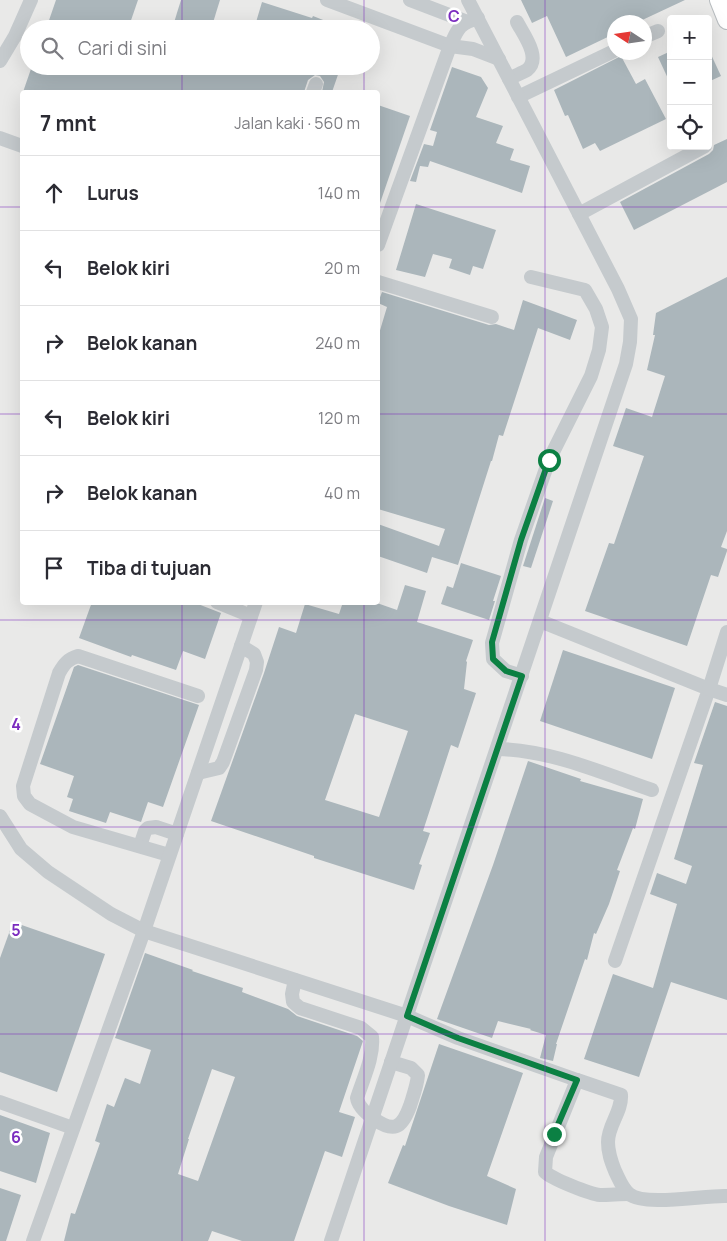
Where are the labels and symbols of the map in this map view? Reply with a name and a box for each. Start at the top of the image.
text: C [448,5,460,27]
north arrow [607,15,652,60]
route start [538,449,561,472]
text: 4 [11,713,21,735]
text: 5 [11,919,21,941]
route end [543,1123,566,1146]
text: 6 [11,1126,21,1148]

